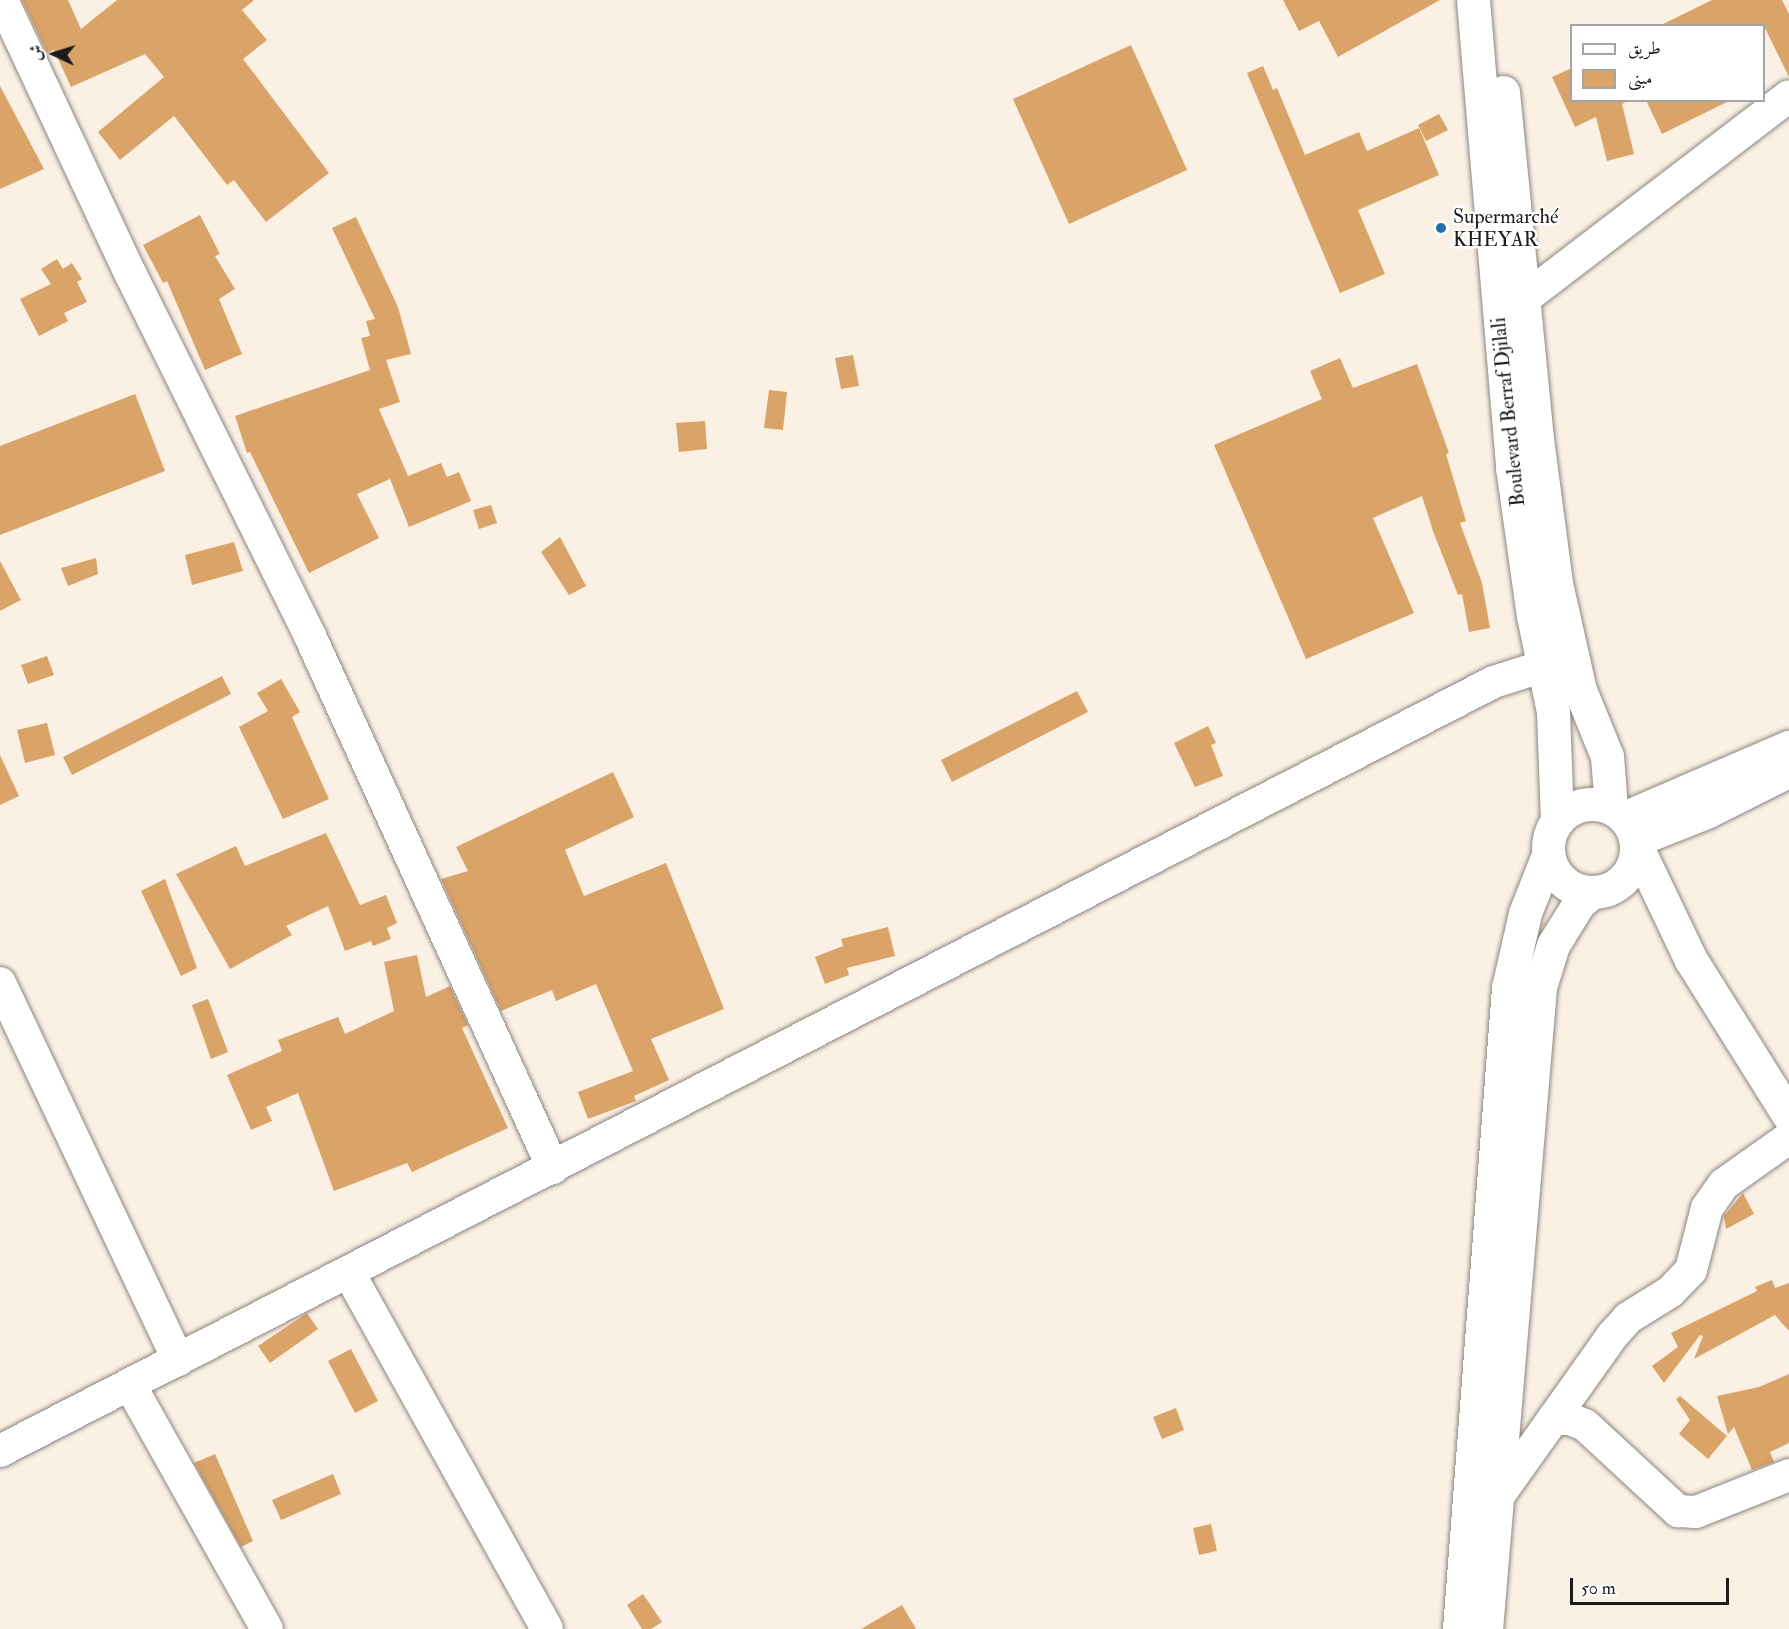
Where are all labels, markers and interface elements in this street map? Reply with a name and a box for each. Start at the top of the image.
north arrow [24,24,84,84]
legend [1570,24,1765,102]
text: طريق [1628,37,1661,60]
text: ش [26,44,47,61]
text: مبنى [1628,67,1653,90]
place label: Supermarché KHEYAR [1453,204,1558,251]
marker: Supermarché KHEYAR [1434,221,1448,235]
street label: Boulevard Berraf Djilali [1486,316,1530,508]
scale bar [1573,1566,1732,1604]
text: 50 m [1581,1577,1616,1600]

